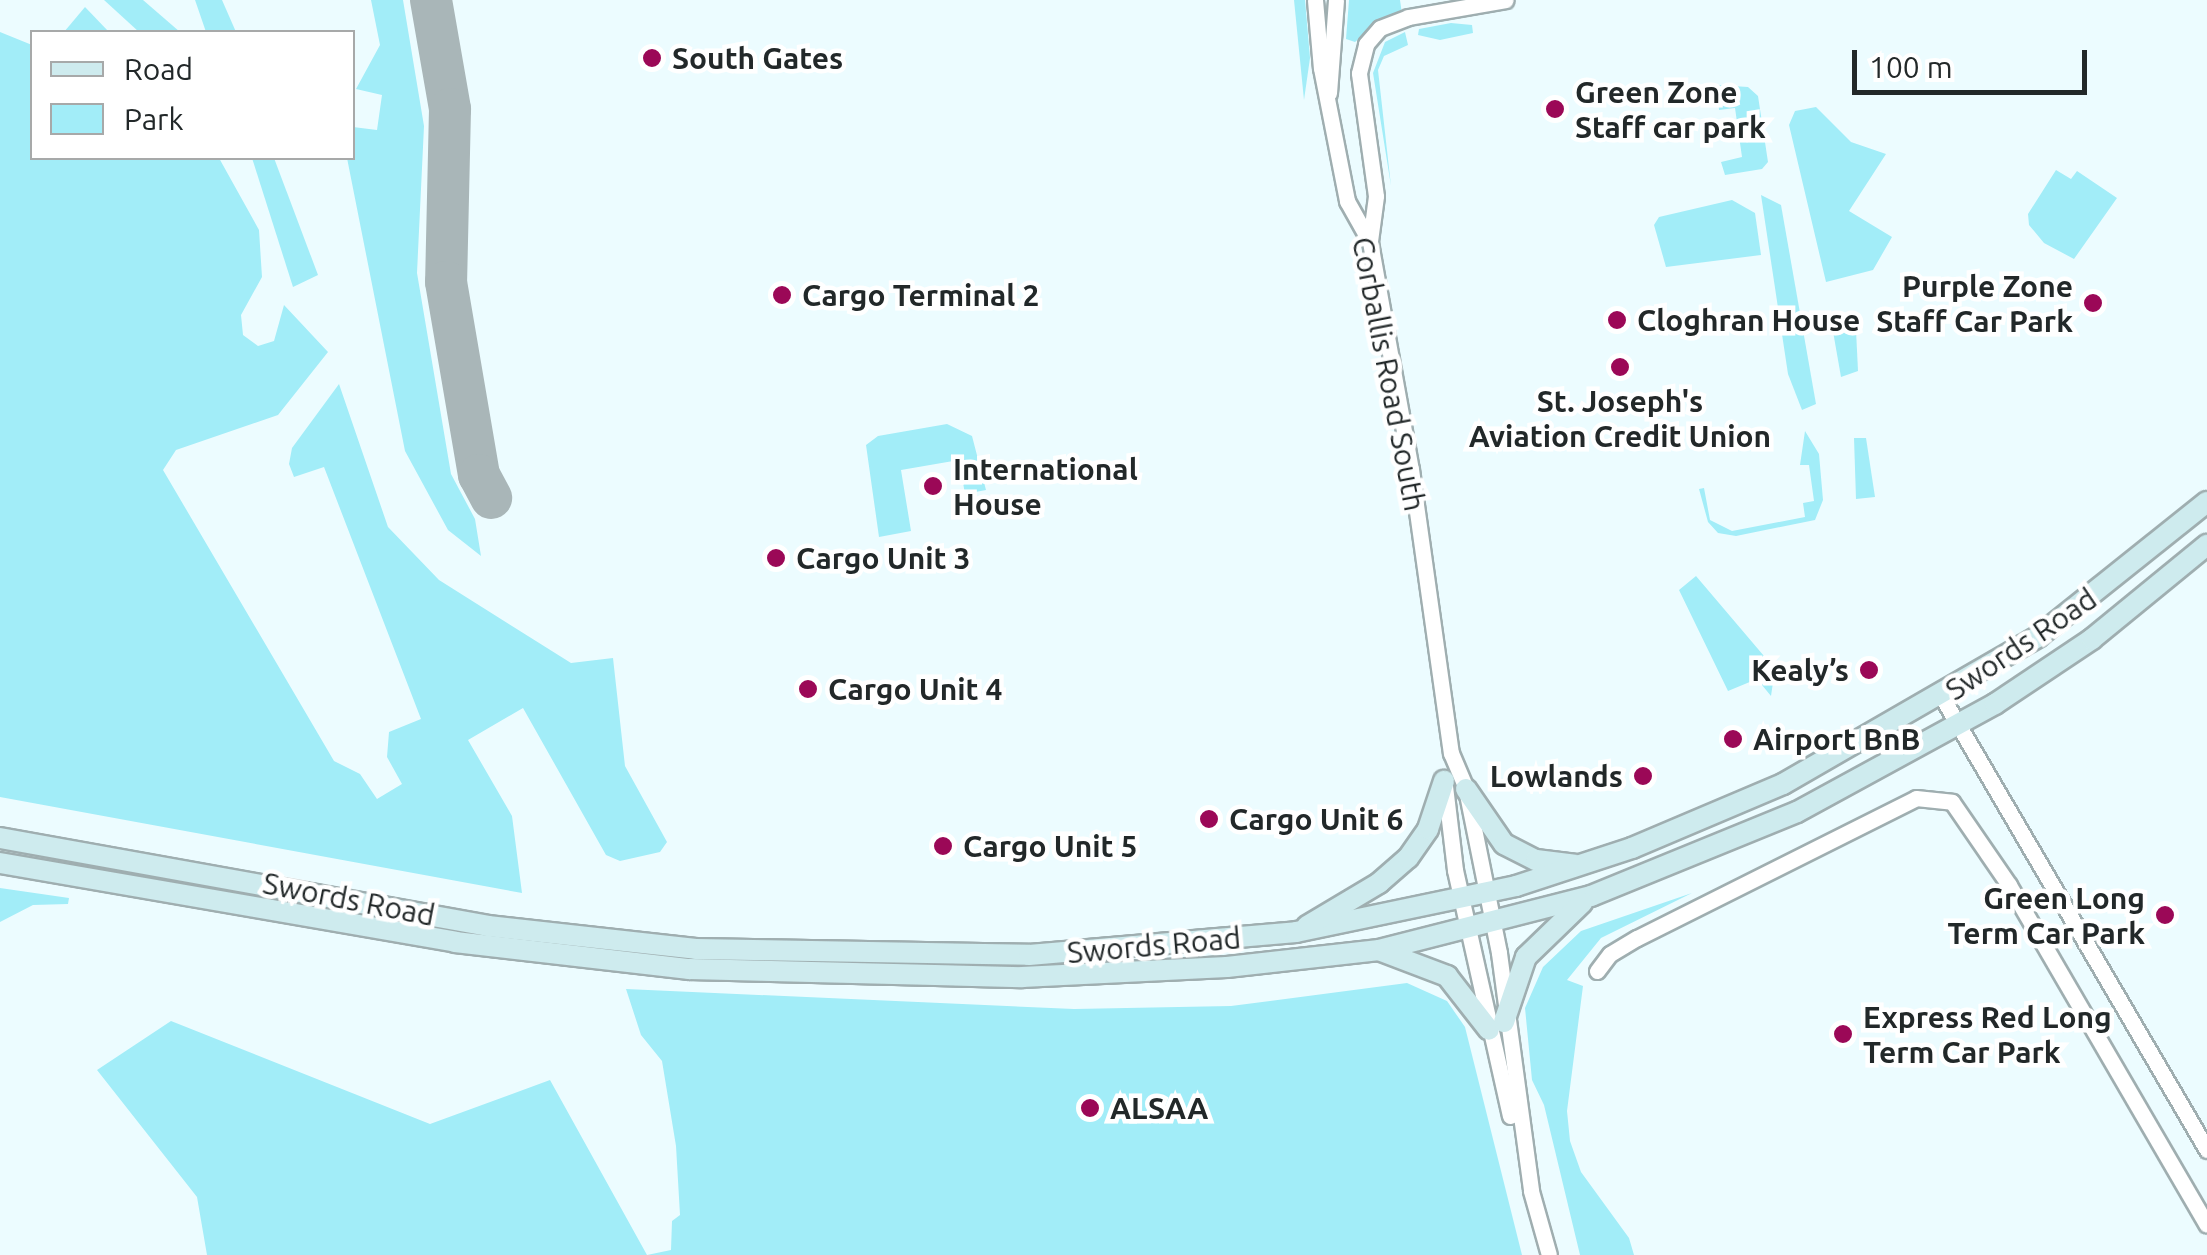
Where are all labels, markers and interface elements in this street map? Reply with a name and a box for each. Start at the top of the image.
legend [30,30,355,160]
scale bar [1857,30,2092,92]
place label: South Gates [672,40,843,76]
marker: South Gates [641,47,663,69]
text: 100 m [1869,50,1953,84]
text: Road [124,52,193,86]
place label: Green Zone Staff car park [1575,74,1766,144]
marker: Green Zone Staff car park [1544,98,1566,120]
text: Park [124,102,184,136]
street label: Corballis Road South [1345,234,1433,514]
place label: Purple Zone Staff Car Park [1876,268,2073,338]
place label: Cargo Terminal 2 [802,277,1039,313]
marker: Cargo Terminal 2 [771,284,793,306]
marker: Purple Zone Staff Car Park [2082,292,2104,314]
place label: Cloghran House [1637,302,1860,338]
marker: Cloghran House [1606,309,1628,331]
marker: St. Joseph's Aviation Credit Union [1609,356,1631,378]
place label: St. Joseph's Aviation Credit Union [1469,383,1771,454]
place label: International House [953,451,1138,522]
marker: International House [922,475,944,497]
place label: Cargo Unit 3 [796,540,971,576]
marker: Cargo Unit 3 [765,547,787,569]
street label: Swords Road [1939,580,2103,708]
place label: Kealy’s [1751,652,1849,688]
marker: Kealy’s [1858,659,1880,681]
place label: Cargo Unit 4 [828,671,1003,707]
marker: Cargo Unit 4 [797,678,819,700]
place label: Airport BnB [1753,721,1920,757]
marker: Airport BnB [1722,728,1744,750]
place label: Lowlands [1490,758,1623,794]
marker: Lowlands [1632,765,1654,787]
place label: Cargo Unit 6 [1229,801,1404,837]
marker: Cargo Unit 6 [1198,808,1220,830]
place label: Cargo Unit 5 [963,828,1138,864]
marker: Cargo Unit 5 [932,835,954,857]
street label: Swords Road [260,865,438,933]
place label: Green Long Term Car Park [1947,880,2145,950]
marker: Green Long Term Car Park [2154,904,2176,926]
street label: Swords Road [1066,919,1242,971]
place label: Express Red Long Term Car Park [1863,999,2112,1070]
marker: Express Red Long Term Car Park [1832,1023,1854,1045]
place label: ALSAA [1110,1090,1208,1126]
marker: ALSAA [1079,1097,1101,1119]

